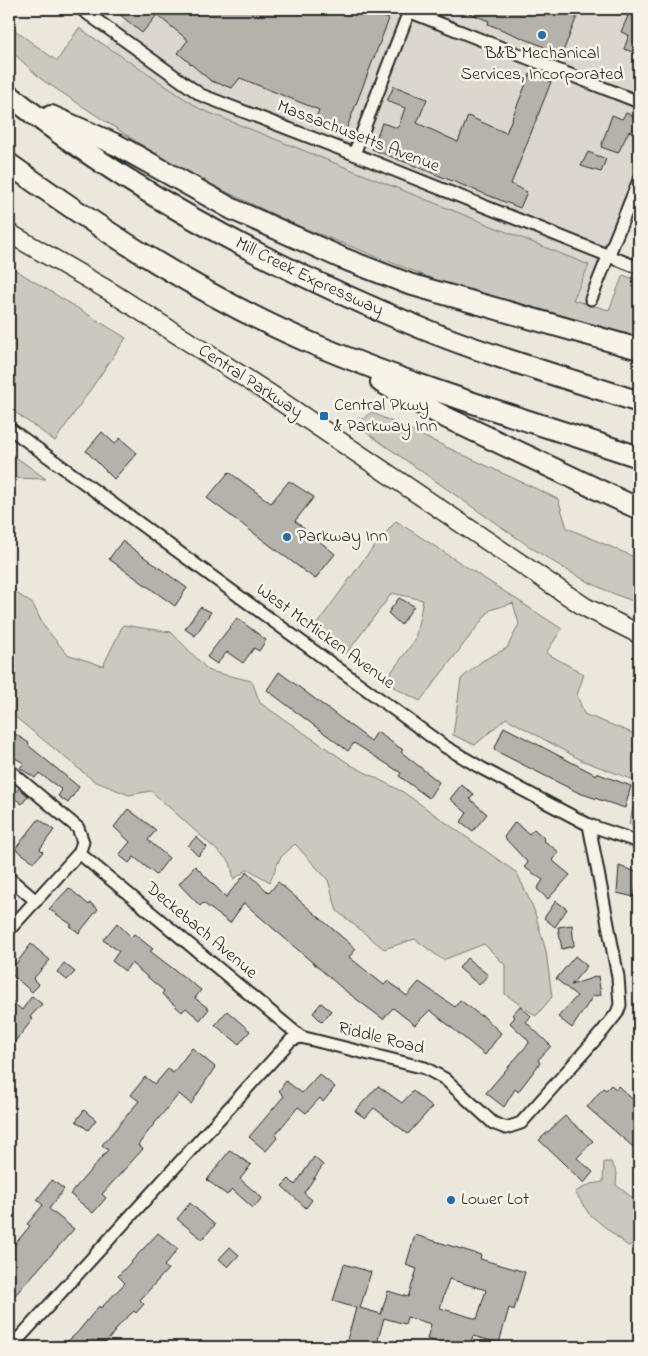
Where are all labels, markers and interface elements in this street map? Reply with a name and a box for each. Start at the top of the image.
marker: B&B Mechanical Services, Incorporated [536,29,548,41]
place label: B&B Mechanical Services, Incorporated [461,41,623,88]
street label: Massachusetts Avenue [273,94,444,180]
street label: Mill Creek Expressway [230,231,387,324]
street label: Central Parkway [193,338,307,426]
place label: Central Pkwy & Parkway Inn [334,393,437,440]
marker: Central Pkwy & Parkway Inn [318,410,330,422]
place label: Parkway Inn [297,524,388,550]
marker: Parkway Inn [281,531,293,543]
street label: West McMicken Avenue [250,578,401,697]
street label: Deckebach Avenue [139,876,263,986]
street label: Riddle Road [335,1016,427,1062]
place label: Lower Lot [461,1187,529,1213]
marker: Lower Lot [445,1194,457,1206]

